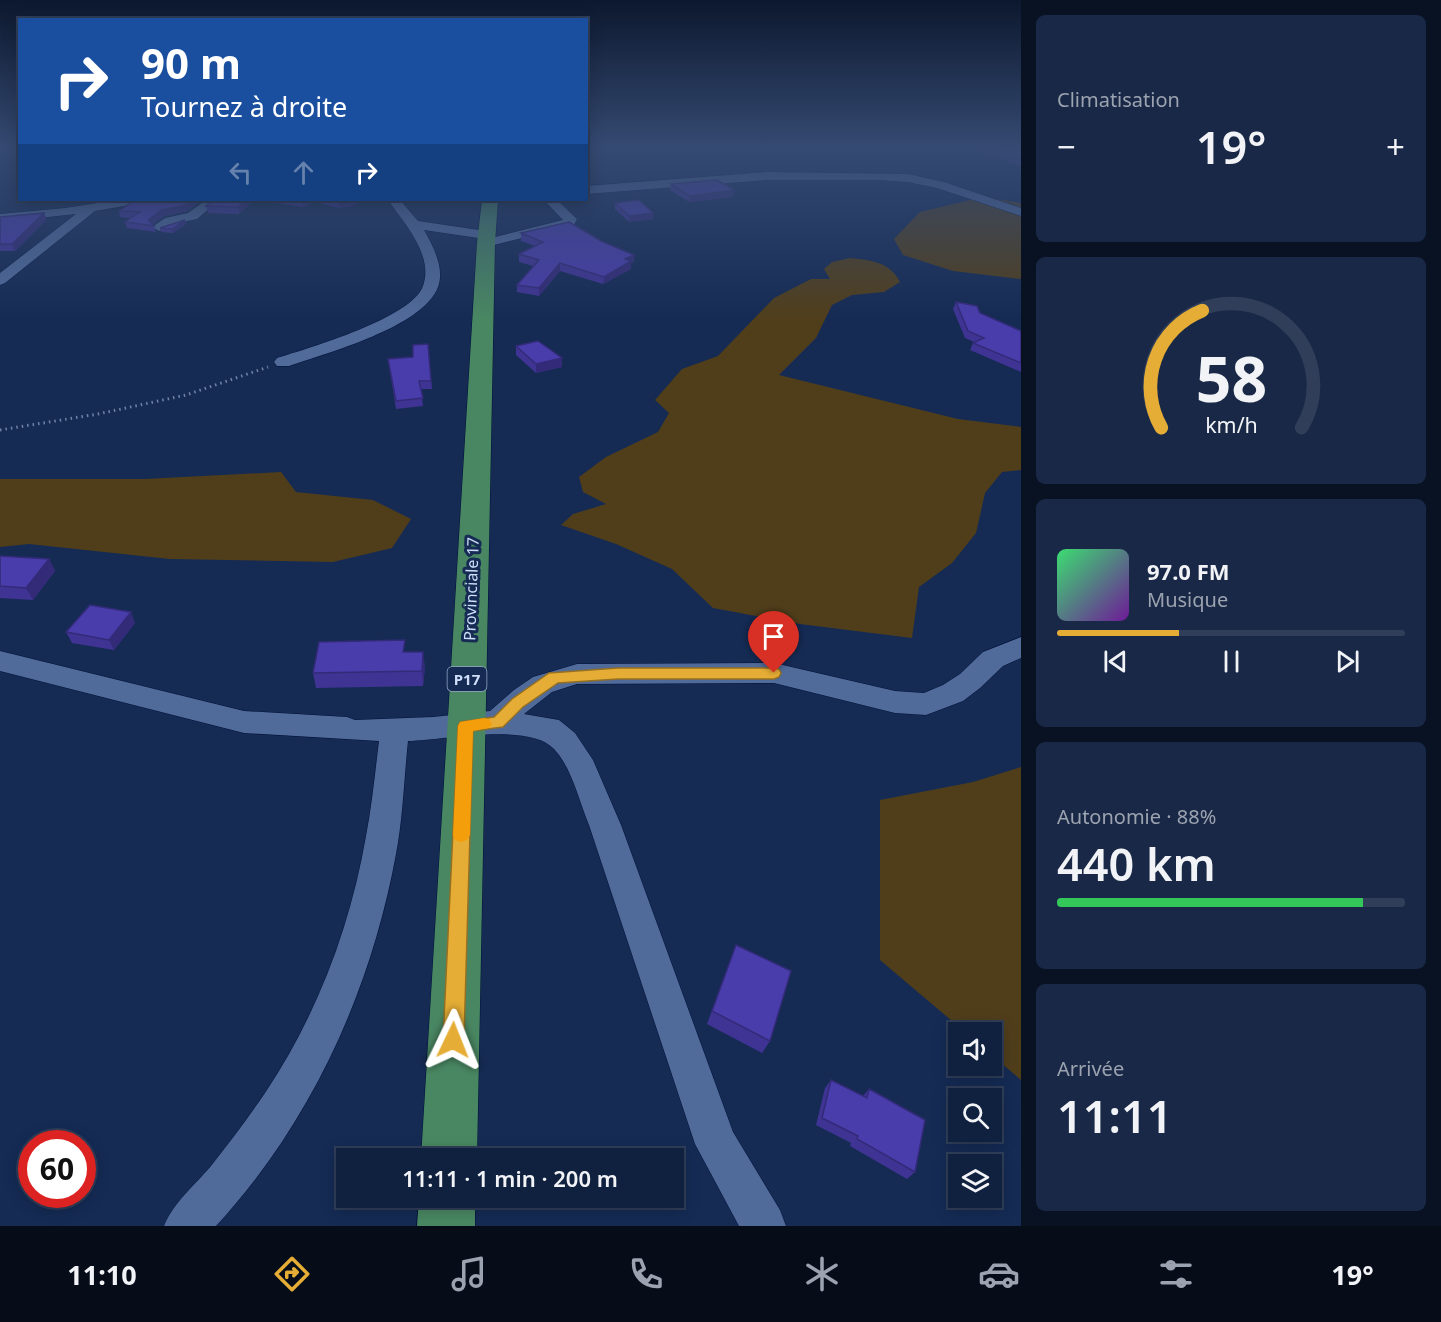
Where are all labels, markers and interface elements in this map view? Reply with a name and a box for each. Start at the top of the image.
text: 90 m [141,34,241,91]
icon: right [42,42,120,120]
text: Climatisation [1057,86,1180,113]
text: Tournez à droite [141,88,347,125]
text: 19° [1196,116,1266,177]
text: − [1057,124,1076,169]
text: + [1386,124,1405,169]
icon: left [224,156,257,189]
icon: ahead [287,156,320,189]
icon: right [350,156,383,189]
text: 58 [1195,335,1267,420]
text: km/h [1205,410,1257,439]
street label: Provinciale 17 [458,537,484,641]
text: 97.0 FM [1147,556,1229,586]
text: Musique [1147,586,1228,613]
pin [748,611,799,673]
icon: arrive [757,620,790,653]
icon: previous [1099,645,1132,678]
icon: pause [1215,645,1248,678]
icon: next [1331,645,1364,678]
road number: P17 [448,667,486,691]
text: Autonomie · 88% [1057,803,1216,830]
text: 440 km [1057,833,1216,894]
position arrow [421,1008,485,1072]
map controls [948,1022,1002,1208]
button: sound [948,1022,1002,1076]
text: Arrivée [1057,1055,1124,1082]
text: 11:11 [1057,1085,1172,1146]
button: search [948,1088,1002,1142]
speed limit sign: 60 [18,1130,96,1208]
button: layers [948,1154,1002,1208]
text: 11:11 · 1 min · 200 m [402,1163,618,1193]
icon: directions [271,1253,313,1295]
icon: music [448,1253,490,1295]
icon: phone [625,1253,667,1295]
icon: climate [801,1253,843,1295]
icon: car [978,1253,1020,1295]
icon: filters [1155,1253,1197,1295]
text: 11:10 [67,1256,137,1293]
text: 19° [1331,1256,1374,1293]

